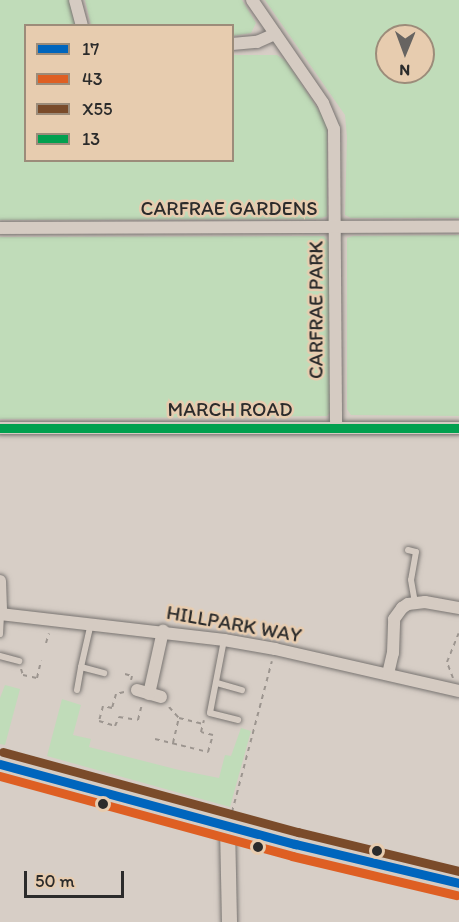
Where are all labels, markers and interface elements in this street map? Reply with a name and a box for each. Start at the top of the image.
legend [24,24,234,162]
north arrow [375,24,435,84]
text: 17 [82,38,99,60]
text: N [399,61,410,80]
text: 43 [82,68,103,90]
text: X55 [82,98,112,120]
text: 13 [82,128,100,150]
street label: CARFRAE GARDENS [141,196,317,220]
street label: CARFRAE PARK [304,241,328,379]
street label: MARCH ROAD [168,397,292,421]
street label: HILLPARK WAY [165,600,303,648]
unlabelled marker [97,798,109,810]
unlabelled marker [252,841,264,853]
unlabelled marker [371,845,383,857]
scale bar [27,859,128,897]
text: 50 m [35,870,75,892]

